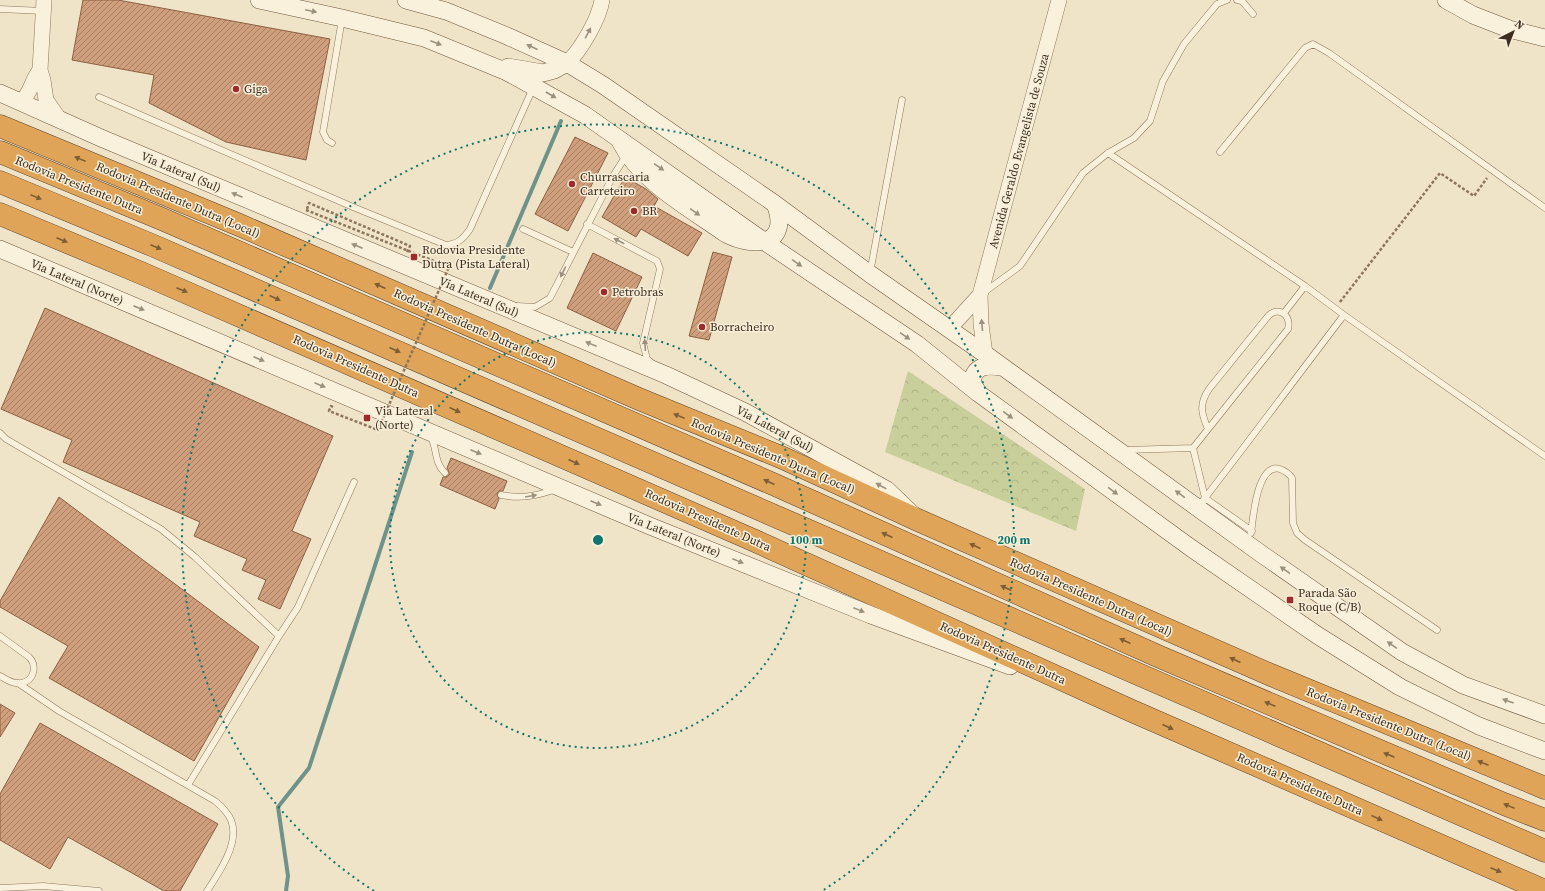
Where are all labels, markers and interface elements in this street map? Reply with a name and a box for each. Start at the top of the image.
one-way arrow [304,9,317,15]
north arrow [1493,12,1533,52]
text: N [1511,17,1527,33]
one-way arrow [584,28,591,39]
one-way arrow [431,41,443,47]
one-way arrow [526,44,537,50]
street label: Avenida Geraldo Evangelista de Souza [985,51,1053,250]
place label: Giga [244,81,269,97]
marker: Giga [231,84,241,94]
one-way arrow [545,92,557,99]
street label: Via Lateral (Sul) [139,148,223,196]
street label: Rodovia Presidente Dutra [13,152,146,218]
one-way arrow [74,156,85,162]
street label: Rodovia Presidente Dutra (Local) [94,158,262,242]
one-way arrow [654,163,665,171]
place label: Churrascaria Carreteiro [580,169,651,199]
marker: Churrascaria Carreteiro [567,179,577,189]
one-way arrow [231,192,243,198]
one-way arrow [30,193,42,200]
place label: BR [642,203,657,219]
marker: BR [629,206,639,216]
one-way arrow [690,208,700,216]
one-way arrow [56,237,67,243]
one-way arrow [613,238,625,244]
one-way arrow [351,242,363,248]
place label: Rodovia Presidente Dutra (Pista Lateral) [422,242,530,272]
one-way arrow [151,244,163,250]
marker: Rodovia Presidente Dutra (Pista Lateral) [409,252,419,262]
street label: Via Lateral (Norte) [28,255,126,309]
one-way arrow [792,259,803,267]
one-way arrow [560,266,566,278]
street label: Via Lateral (Sul) [437,273,521,321]
one-way arrow [373,283,385,289]
place label: Petrobras [612,284,663,300]
street label: Rodovia Presidente Dutra (Local) [391,285,559,371]
marker: Petrobras [599,287,609,297]
one-way arrow [176,288,188,294]
one-way arrow [270,296,282,302]
one-way arrow [133,305,144,311]
place label: Borracheiro [710,319,775,335]
one-way arrow [978,319,985,331]
marker: Borracheiro [697,322,707,332]
street label: Rodovia Presidente Dutra [290,331,422,401]
one-way arrow [900,332,911,340]
one-way arrow [641,339,648,351]
one-way arrow [585,340,597,346]
one-way arrow [389,347,400,353]
one-way arrow [253,356,264,362]
one-way arrow [315,383,327,389]
street label: Via Lateral (Sul) [733,402,817,456]
place label: Via Lateral (Norte) [375,403,434,433]
one-way arrow [449,407,461,413]
one-way arrow [1003,411,1014,419]
one-way arrow [672,412,684,418]
marker: Via Lateral (Norte) [362,413,372,423]
street label: Rodovia Presidente Dutra (Local) [689,414,857,498]
one-way arrow [470,449,482,455]
one-way arrow [568,459,580,465]
one-way arrow [763,479,774,485]
one-way arrow [875,483,887,489]
street label: Rodovia Presidente Dutra [642,485,774,555]
one-way arrow [1108,487,1119,496]
one-way arrow [1175,490,1185,498]
one-way arrow [525,493,537,499]
one-way arrow [591,500,603,506]
street label: Via Lateral (Norte) [625,509,723,561]
text: 100 m [790,532,823,548]
one-way arrow [882,532,893,538]
text: 200 m [998,532,1031,548]
centre of rings [591,533,605,547]
one-way arrow [970,543,981,549]
street label: Rodovia Presidente Dutra (Local) [1007,554,1175,640]
one-way arrow [733,559,745,565]
one-way arrow [1280,566,1291,574]
one-way arrow [1000,585,1011,591]
place label: Parada São Roque (C/B) [1298,585,1362,615]
marker: Parada São Roque (C/B) [1285,595,1295,605]
one-way arrow [853,608,865,614]
street label: Rodovia Presidente Dutra [937,618,1069,688]
one-way arrow [1119,638,1130,644]
one-way arrow [1386,641,1397,649]
one-way arrow [1229,656,1241,662]
street label: Rodovia Presidente Dutra (Local) [1304,683,1474,765]
one-way arrow [1502,698,1514,704]
one-way arrow [1264,701,1275,707]
one-way arrow [1163,724,1174,730]
street label: Rodovia Presidente Dutra [1234,749,1366,819]
one-way arrow [1384,752,1395,758]
one-way arrow [1477,759,1489,765]
one-way arrow [1502,802,1514,808]
one-way arrow [1372,815,1383,821]
one-way arrow [1491,867,1502,873]

